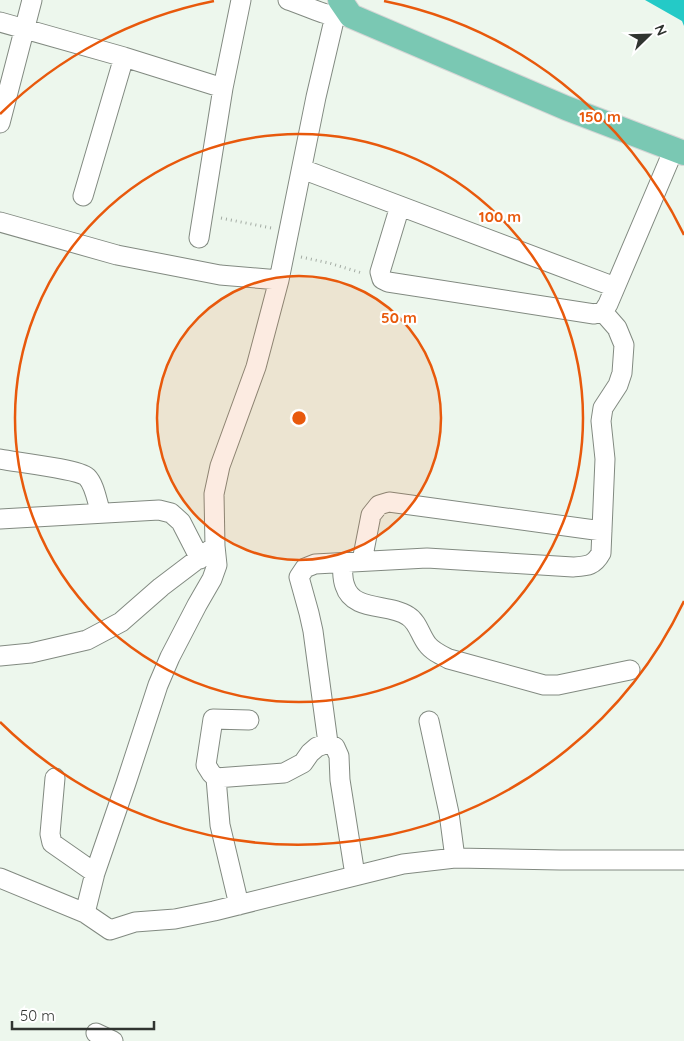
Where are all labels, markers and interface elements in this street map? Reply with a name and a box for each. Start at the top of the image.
north arrow [624,10,674,60]
text: N [651,22,671,38]
text: 150 m [579,107,621,126]
text: 100 m [479,207,521,226]
text: 50 m [381,308,417,327]
centre of rings [290,409,308,427]
scale bar [12,998,155,1030]
text: 50 m [20,1006,55,1025]

